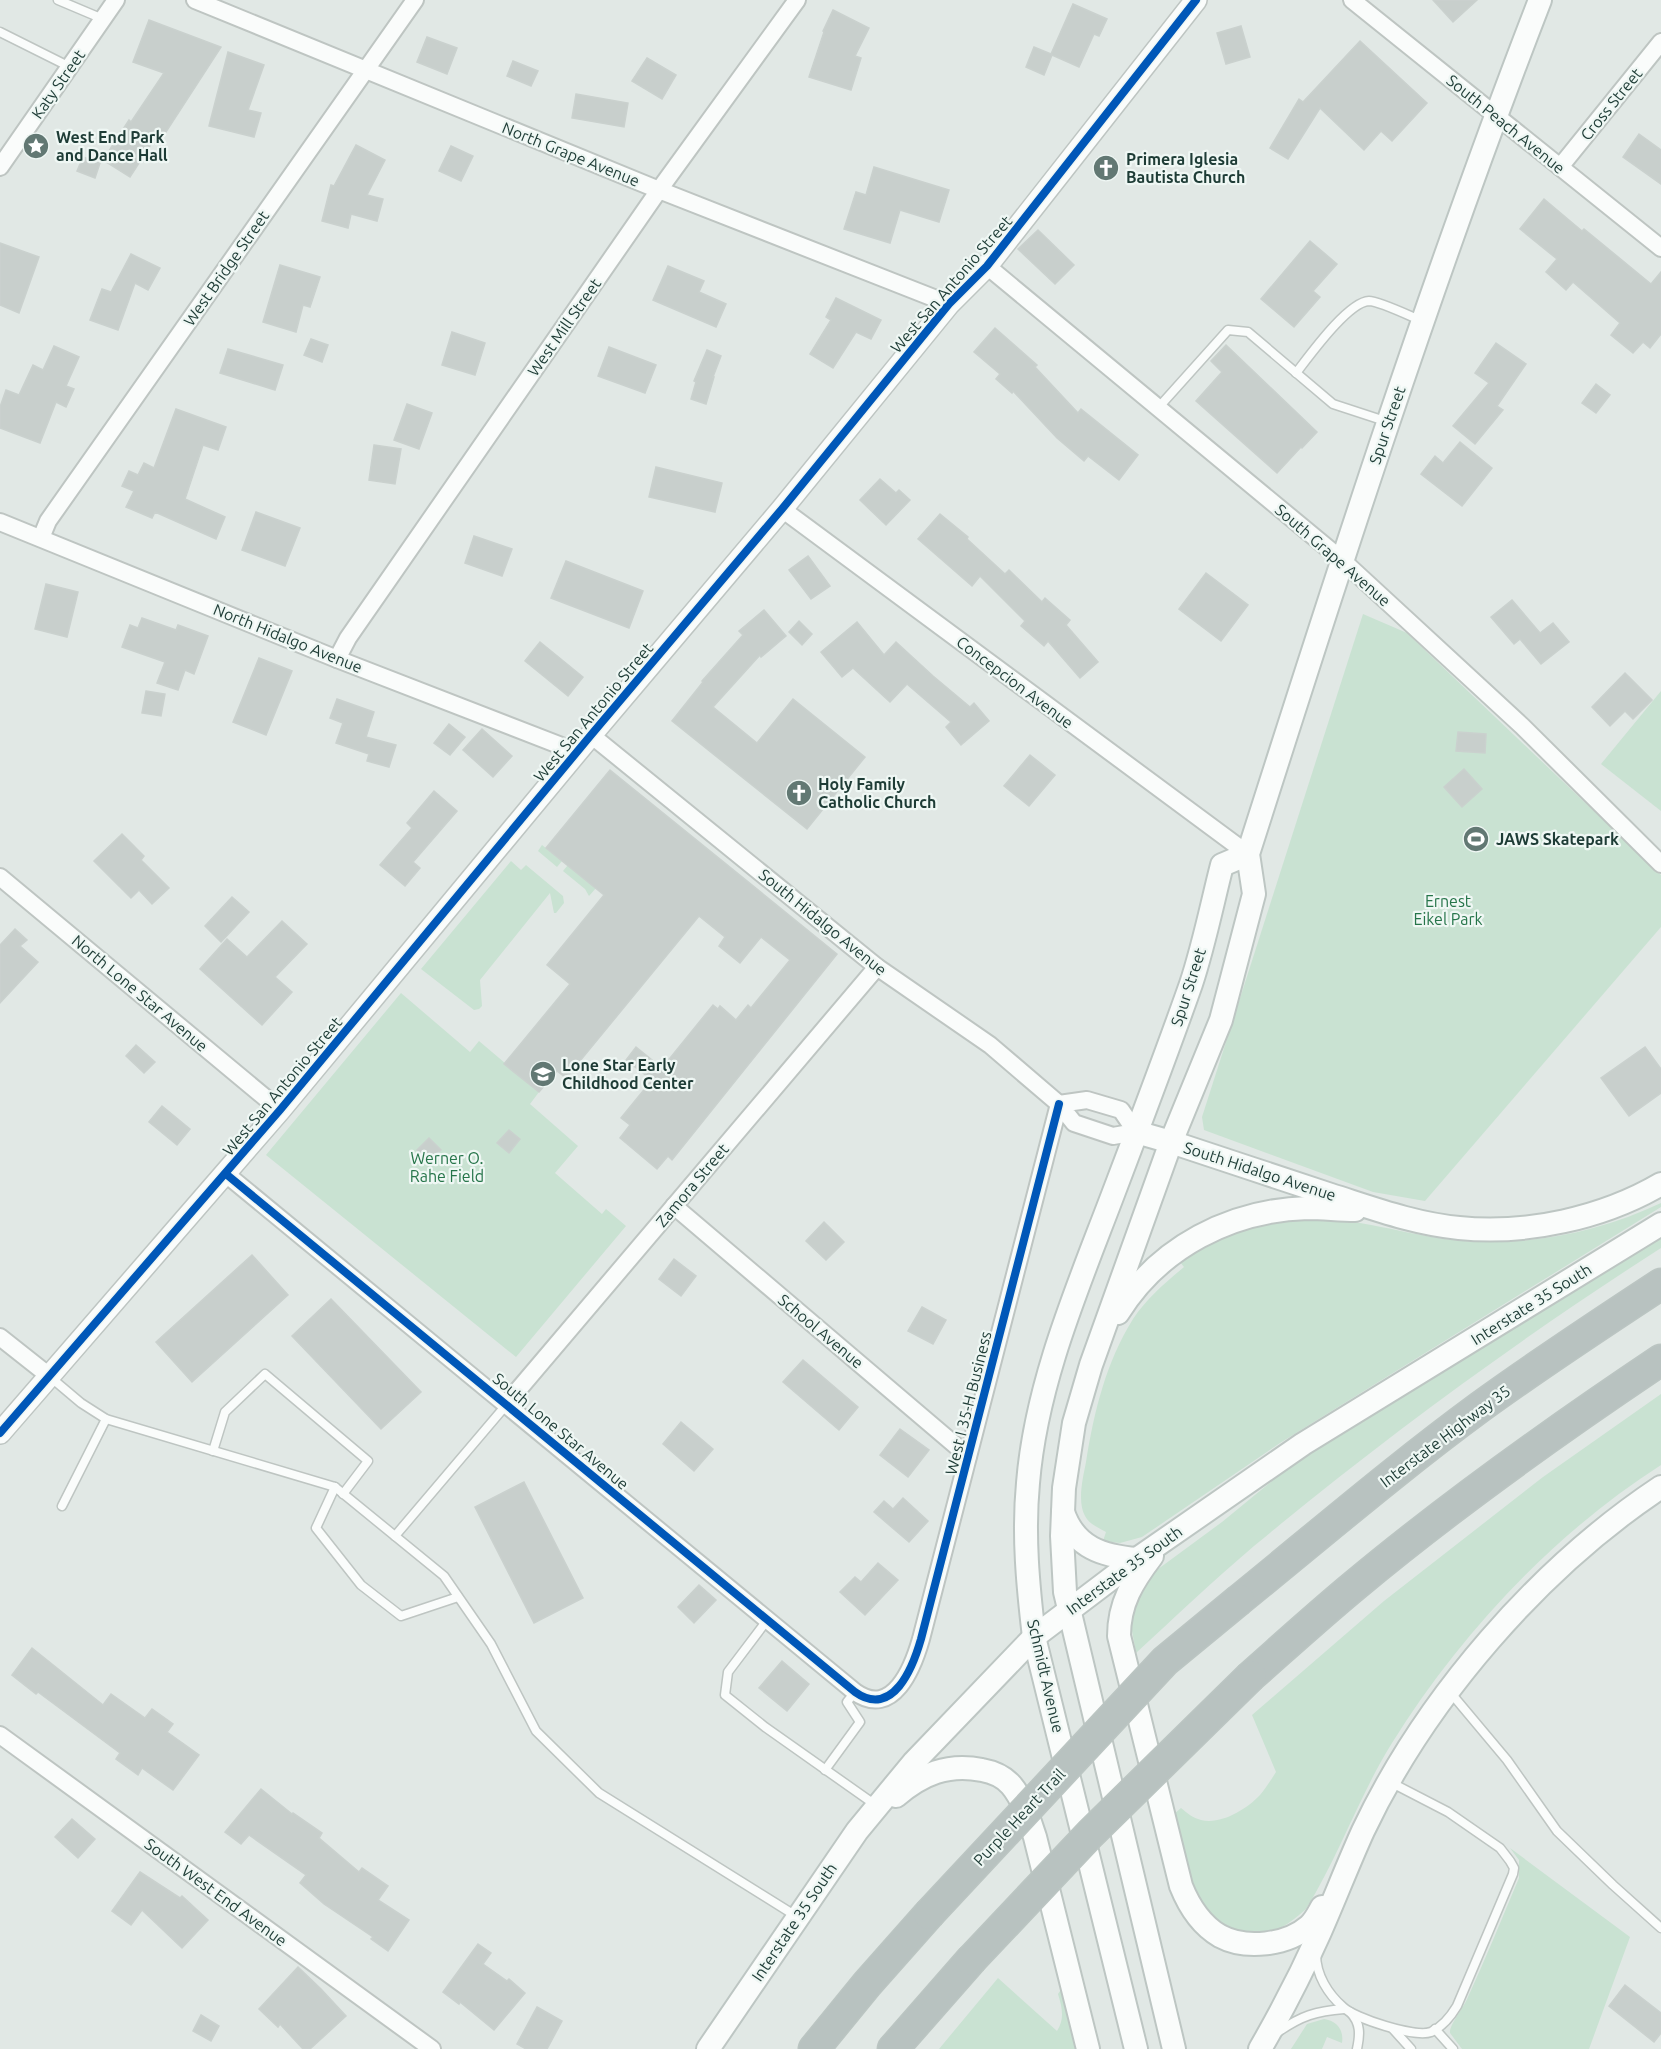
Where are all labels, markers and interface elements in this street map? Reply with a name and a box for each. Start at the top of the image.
street label: Katy Street [28,45,89,122]
street label: Cross Street [1576,64,1646,144]
street label: South Peach Avenue [1443,71,1569,177]
street label: North Grape Avenue [500,118,642,190]
place label: West End Park and Dance Hall [56,128,168,164]
place icon: West End Park and Dance Hall [21,131,51,161]
place label: Primera Iglesia Bautista Church [1126,150,1245,186]
church icon: Primera Iglesia Bautista Church [1091,153,1121,183]
street label: West Bridge Street [180,207,273,329]
street label: West San Antonio Street [887,211,1016,356]
street label: West Mill Street [524,274,605,379]
street label: Spur Street [1365,383,1409,466]
street label: South Grape Avenue [1272,500,1394,610]
street label: North Hidalgo Avenue [211,600,365,676]
street label: Concepcion Avenue [953,632,1077,732]
street label: West San Antonio Street [530,638,657,785]
place label: Holy Family Catholic Church [818,775,936,811]
church icon: Holy Family Catholic Church [784,778,814,808]
sports icon: JAWS Skatepark [1461,824,1491,854]
place label: JAWS Skatepark [1496,830,1619,848]
street label: South Hidalgo Avenue [756,865,890,979]
park label: Ernest Eikel Park [1413,892,1483,928]
street label: North Lone Star Avenue [68,931,212,1055]
street label: Spur Street [1167,945,1209,1028]
street label: West San Antonio Street [219,1012,346,1159]
place label: Lone Star Early Childhood Center [562,1056,694,1092]
school or university icon: Lone Star Early Childhood Center [528,1059,558,1089]
street label: South Hidalgo Avenue [1182,1138,1338,1204]
street label: Zamora Street [652,1139,732,1230]
park label: Werner O. Rahe Field [410,1149,484,1185]
street label: Interstate 35 South [1467,1260,1595,1348]
street label: School Avenue [775,1290,867,1372]
street label: West I 35-H Business [941,1329,995,1477]
street label: South Lone Star Avenue [489,1369,633,1493]
street label: Interstate Highway 35 [1377,1381,1513,1491]
street label: Interstate 35 South [1063,1522,1185,1618]
street label: Schmidt Avenue [1024,1618,1068,1734]
street label: Purple Heart Trail [970,1765,1068,1869]
street label: South West End Avenue [141,1834,291,1950]
street label: Interstate 35 South [748,1860,840,1984]

